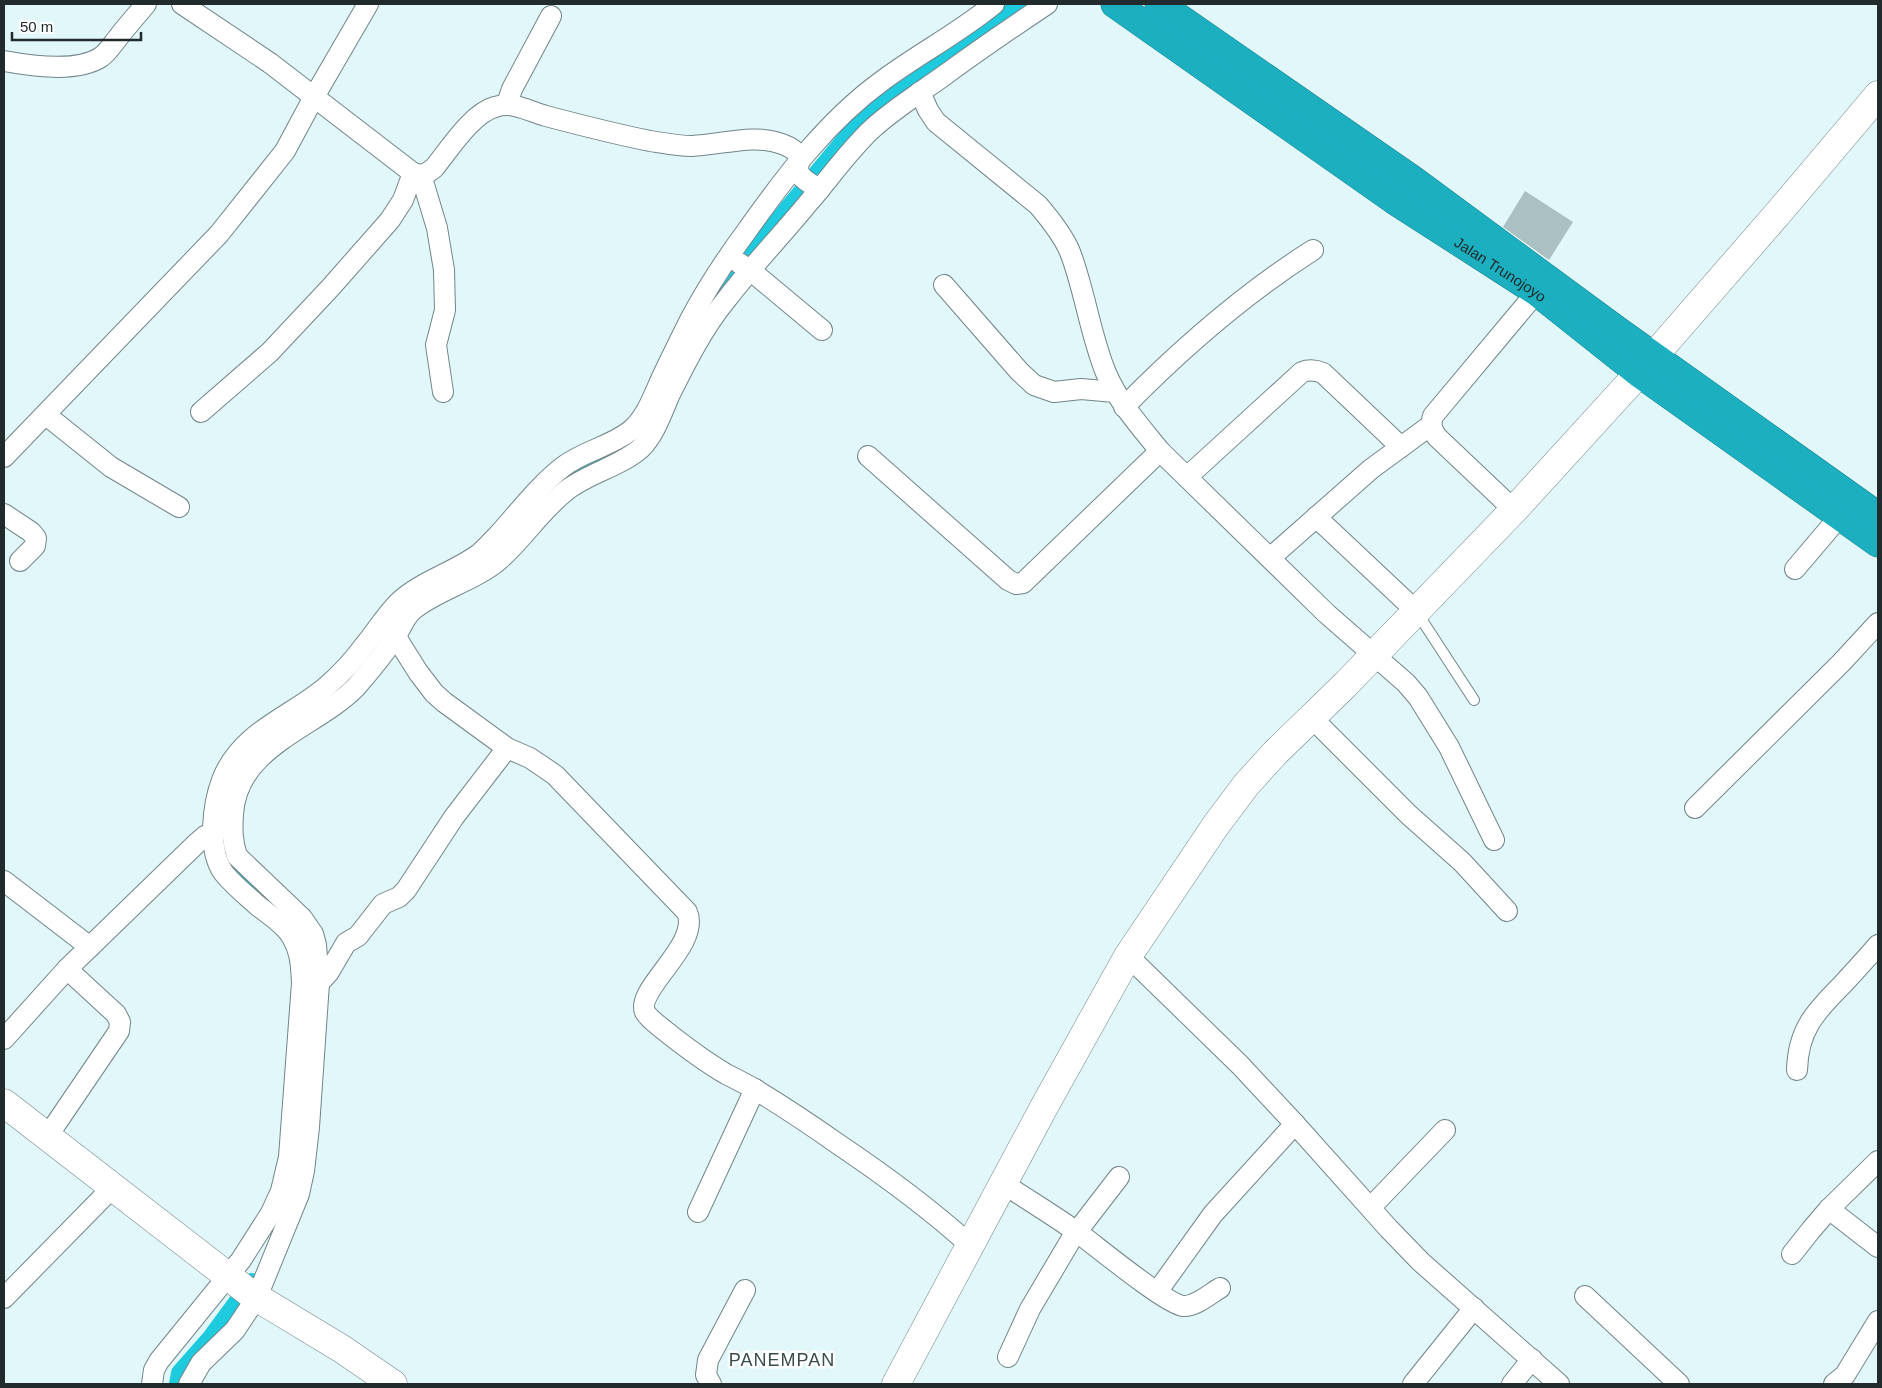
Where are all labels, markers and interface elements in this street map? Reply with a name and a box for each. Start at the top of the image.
scale bar [12,10,141,42]
text: 50 m [20,18,53,35]
street label: Jalan Trunojoyo [1452,233,1550,305]
district label: PANEMPAN [729,1350,835,1370]

